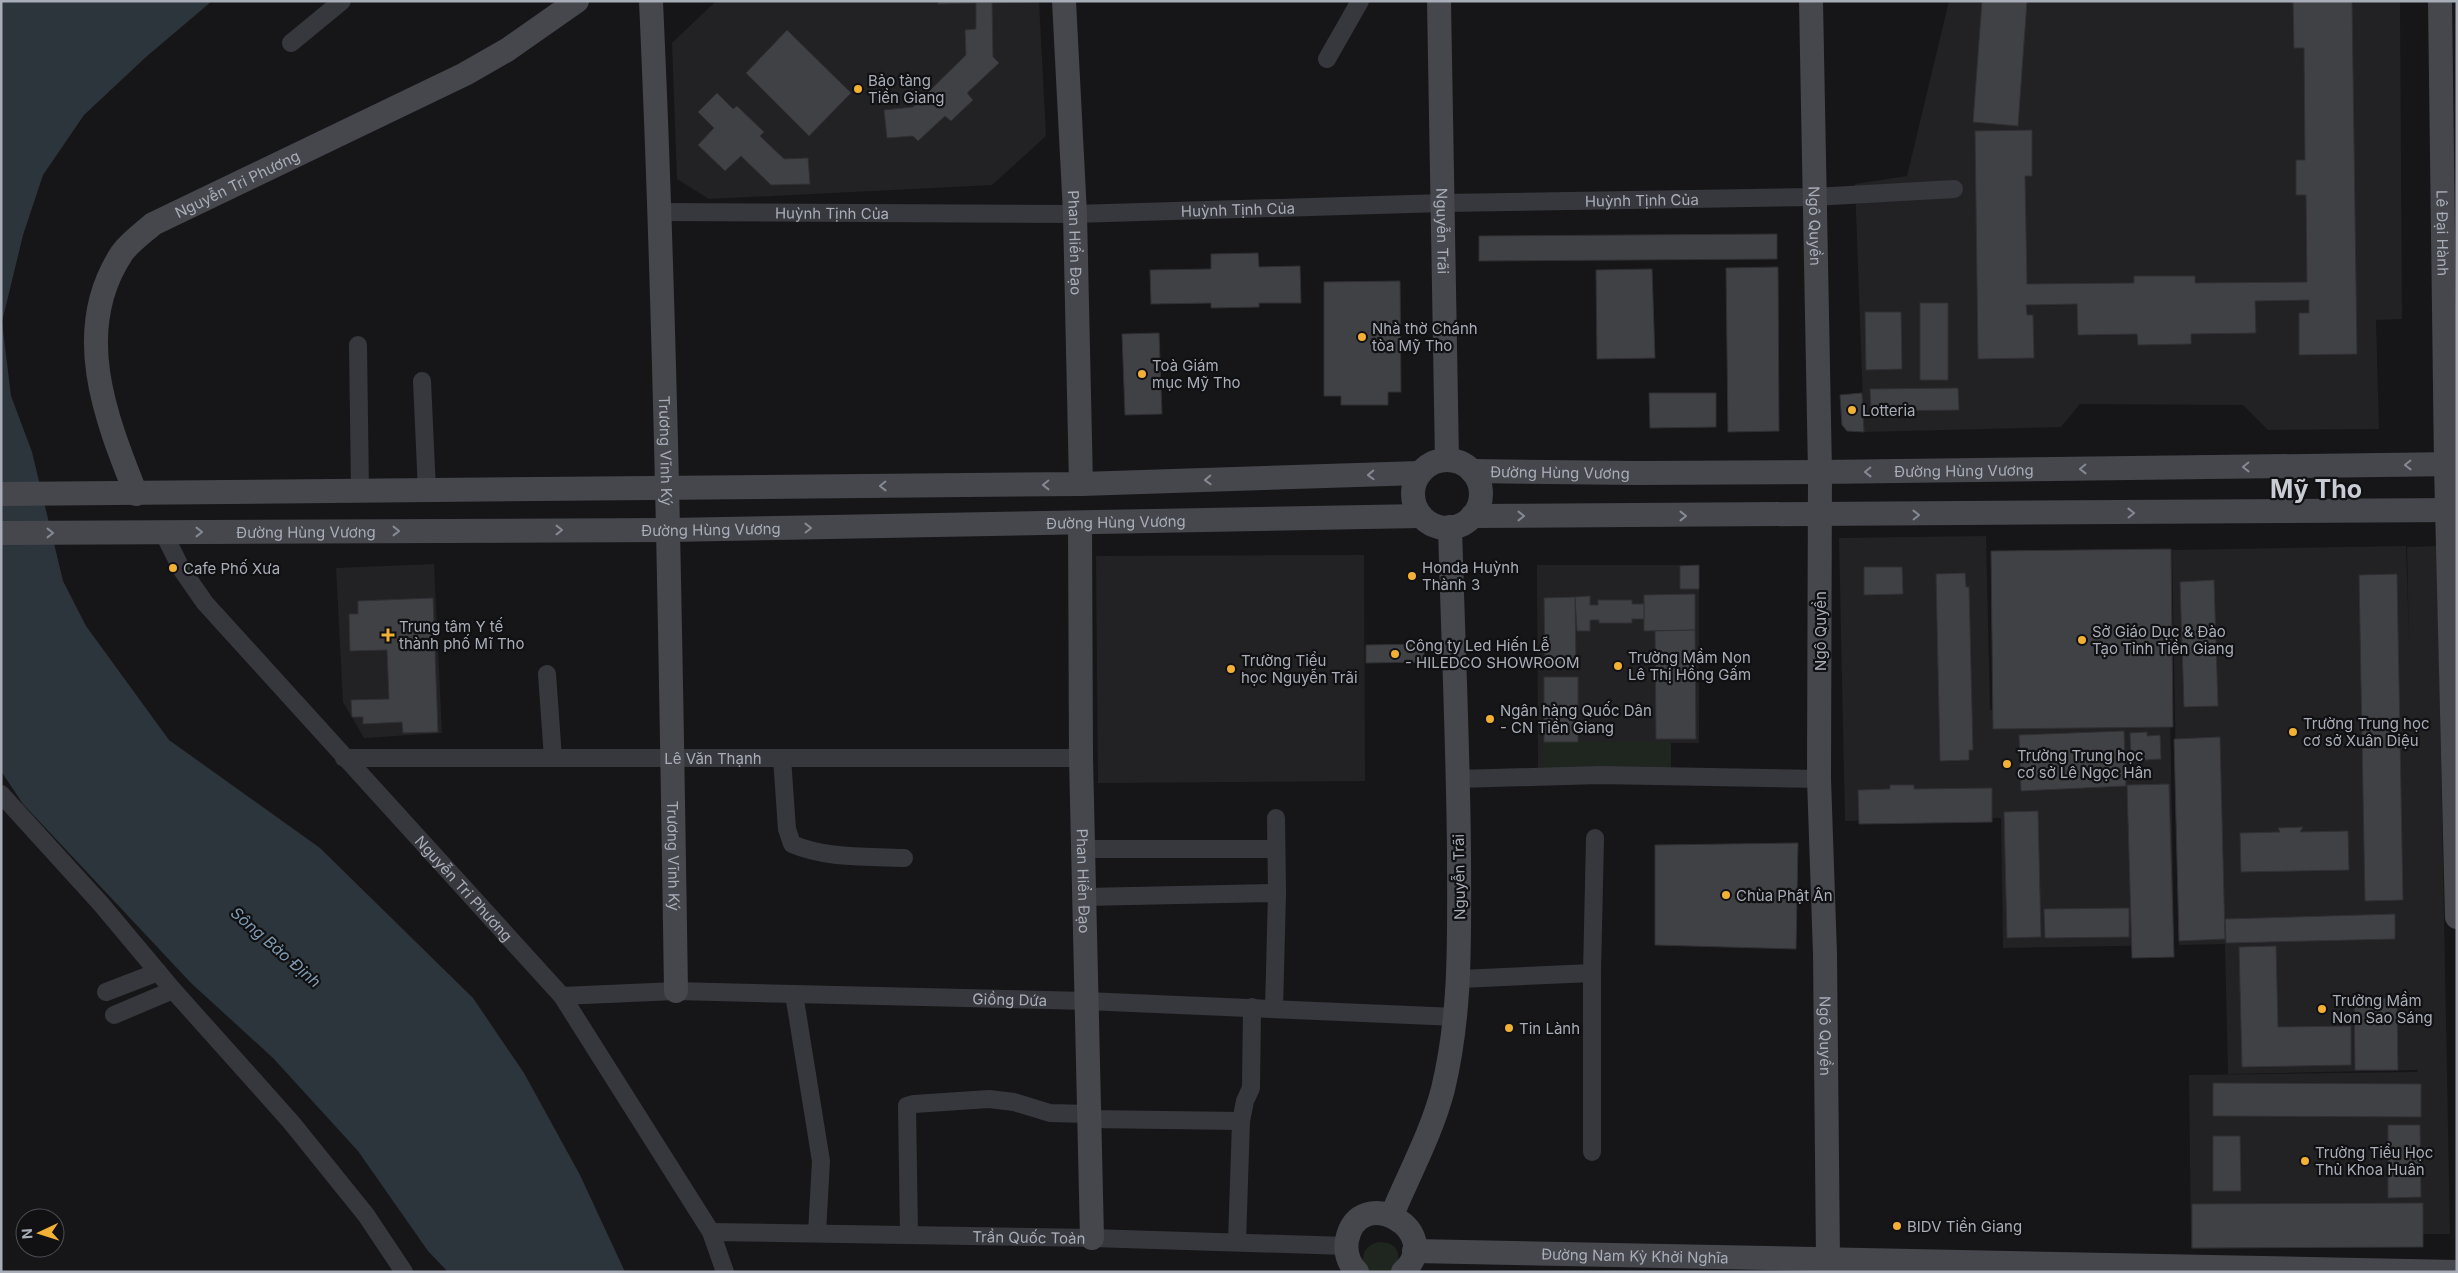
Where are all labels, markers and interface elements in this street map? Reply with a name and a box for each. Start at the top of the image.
place label: Bảo tàng Tiền Giang [868,71,944,107]
marker: Bảo tàng Tiền Giang [852,83,864,95]
street label: Nguyễn Tri Phương [171,146,302,222]
street label: Ngô Quyền [1805,186,1826,266]
street label: Nguyễn Trãi [1433,188,1453,274]
street label: Huỳnh Tịnh Của [1585,189,1699,210]
street label: Phan Hiển Đạo [1064,190,1086,295]
street label: Lê Đại Hành [2433,190,2453,276]
street label: Huỳnh Tịnh Của [1181,198,1295,220]
street label: Huỳnh Tịnh Của [775,203,889,223]
place label: Nhà thờ Chánh tòa Mỹ Tho [1372,319,1478,355]
marker: Nhà thờ Chánh tòa Mỹ Tho [1356,331,1368,343]
place label: Toà Giám mục Mỹ Tho [1152,356,1241,392]
marker: Toà Giám mục Mỹ Tho [1136,368,1148,380]
street label: Trương Vĩnh Ký [655,395,677,507]
place label: Lotteria [1862,401,1915,420]
marker: Lotteria [1846,404,1858,416]
street label: Đường Hùng Vương [1894,460,2034,481]
one-way arrow [2404,460,2412,470]
street label: Đường Hùng Vương [1490,462,1630,482]
one-way arrow [2241,462,2249,472]
one-way arrow [2079,464,2086,474]
one-way arrow [1864,466,1872,477]
one-way arrow [1367,470,1374,480]
district label: Mỹ Tho [2270,474,2362,504]
one-way arrow [1204,475,1212,485]
one-way arrow [1042,480,1050,490]
one-way arrow [879,481,887,491]
one-way arrow [2128,508,2135,518]
one-way arrow [1912,510,1920,520]
street label: Đường Hùng Vương [1046,511,1186,532]
one-way arrow [1518,511,1525,521]
one-way arrow [1680,511,1688,521]
street label: Đường Hùng Vương [641,518,781,540]
street label: Đường Hùng Vương [236,522,376,541]
one-way arrow [805,523,813,533]
one-way arrow [555,525,563,536]
one-way arrow [392,526,400,536]
one-way arrow [195,527,203,537]
one-way arrow [46,528,54,538]
place label: Honda Huỳnh Thành 3 [1422,558,1519,594]
place label: Cafe Phố Xưa [183,559,280,578]
marker: Cafe Phố Xưa [167,562,179,574]
marker: Honda Huỳnh Thành 3 [1406,570,1418,582]
street label: Ngô Quyền [1811,591,1830,671]
place label: Trung tâm Y tế thành phố Mĩ Tho [399,617,524,653]
place label: Sở Giáo Dục & Đào Tạo Tỉnh Tiền Giang [2092,622,2234,658]
marker: Trung tâm Y tế thành phố Mĩ Tho [381,628,395,642]
marker: Sở Giáo Dục & Đào Tạo Tỉnh Tiền Giang [2076,634,2088,646]
place label: Công ty Led Hiến Lễ - HILEDCO SHOWROOM [1405,636,1579,672]
marker: Công ty Led Hiến Lễ - HILEDCO SHOWROOM [1389,648,1401,660]
place label: Trường Mầm Non Lê Thị Hồng Gấm [1628,648,1751,684]
place label: Trường Tiểu học Nguyễn Trãi [1241,651,1358,687]
marker: Trường Mầm Non Lê Thị Hồng Gấm [1612,660,1624,672]
marker: Trường Tiểu học Nguyễn Trãi [1225,663,1237,675]
place label: Ngân hàng Quốc Dân - CN Tiền Giang [1500,701,1652,737]
marker: Ngân hàng Quốc Dân - CN Tiền Giang [1484,713,1496,725]
place label: Trường Trung học cơ sở Xuân Diệu [2303,714,2430,750]
marker: Trường Trung học cơ sở Xuân Diệu [2287,726,2299,738]
place label: Trường Trung học cơ sở Lê Ngọc Hân [2017,746,2152,782]
street label: Lê Văn Thạnh [664,749,762,768]
marker: Trường Trung học cơ sở Lê Ngọc Hân [2001,758,2013,770]
street label: Trương Vĩnh Ký [664,800,684,911]
street label: Phan Hiển Đạo [1073,828,1095,934]
street label: Nguyễn Tri Phương [411,831,517,945]
street label: Nguyễn Trãi [1449,834,1469,920]
place label: Chùa Phật Ân [1736,886,1833,905]
marker: Chùa Phật Ân [1720,889,1732,901]
water label: Sông Bảo Định [227,903,325,991]
street label: Giồng Dứa [972,989,1047,1010]
place label: Trường Mầm Non Sao Sáng [2332,991,2433,1027]
street label: Ngô Quyền [1816,996,1836,1076]
marker: Trường Mầm Non Sao Sáng [2316,1003,2328,1015]
place label: Tin Lành [1519,1019,1580,1038]
marker: Tin Lành [1503,1022,1515,1034]
place label: Trường Tiểu Học Thủ Khoa Huân [2315,1143,2433,1179]
marker: Trường Tiểu Học Thủ Khoa Huân [2299,1155,2311,1167]
north arrow [15,1208,65,1258]
place label: BIDV Tiền Giang [1907,1217,2022,1236]
marker: BIDV Tiền Giang [1891,1220,1903,1232]
street label: Trần Quốc Toản [972,1227,1086,1247]
text: N [18,1228,35,1240]
street label: Đường Nam Kỳ Khởi Nghĩa [1541,1244,1729,1267]

